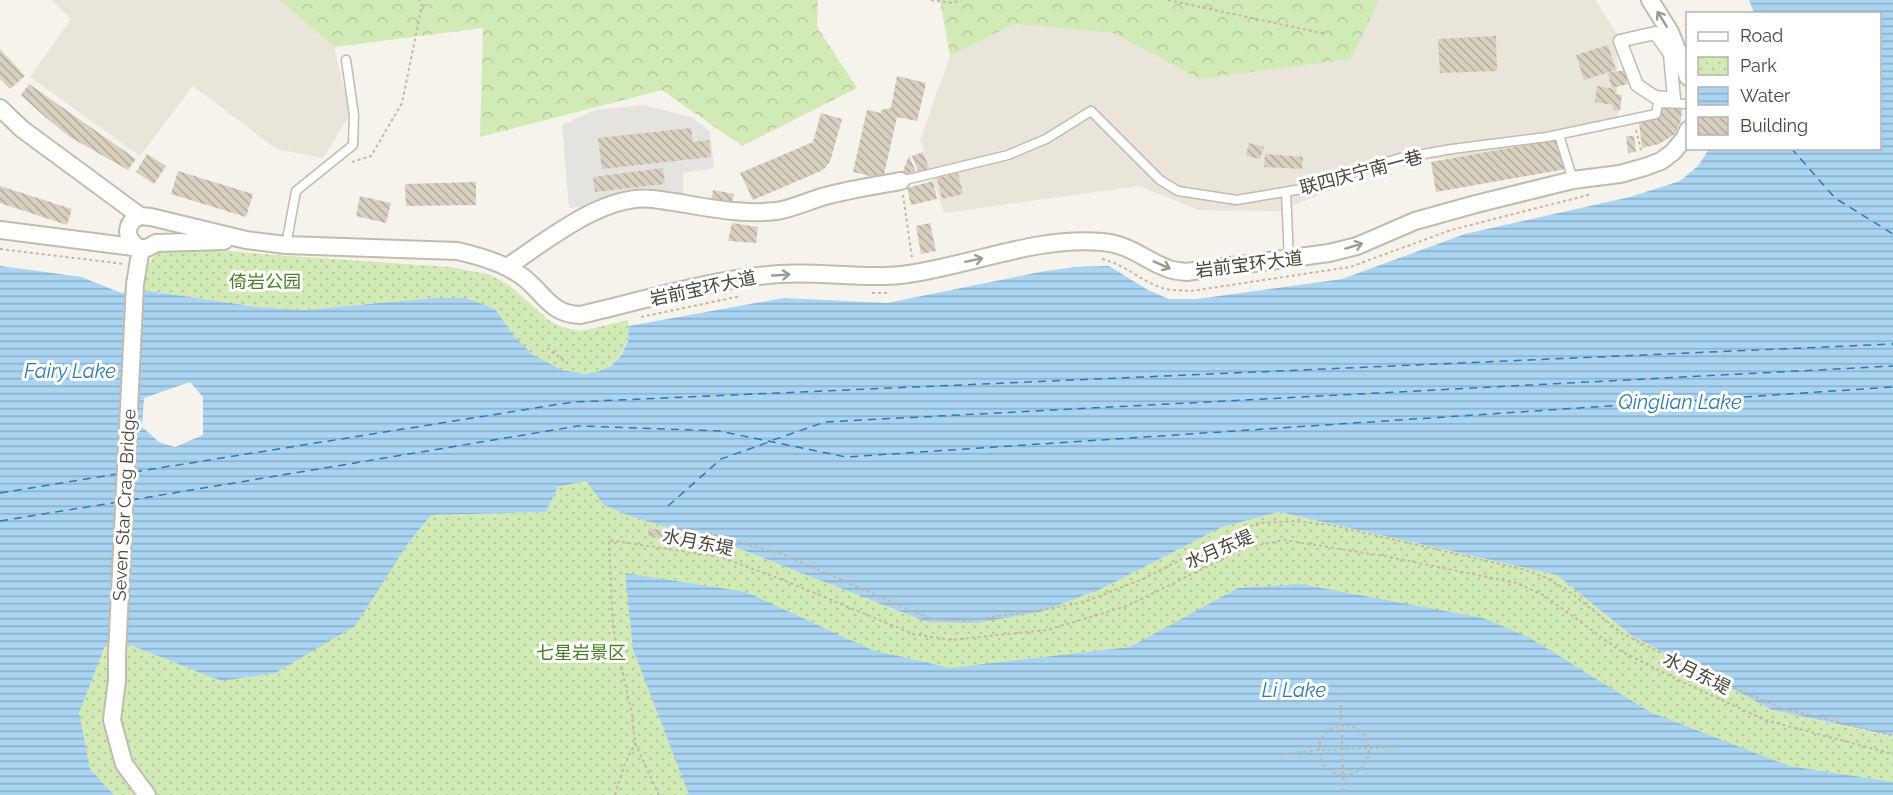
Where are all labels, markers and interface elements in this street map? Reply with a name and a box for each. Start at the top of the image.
one-way arrow [1656,11,1668,28]
legend [1686,12,1881,150]
text: Road [1740,25,1783,46]
text: Park [1740,55,1777,76]
text: Water [1740,85,1791,106]
text: Building [1740,115,1808,136]
street label: 联四庆宁南一巷 [1297,146,1425,198]
one-way arrow [1344,240,1363,251]
street label: 岩前宝环大道 [1194,247,1304,281]
one-way arrow [964,253,983,265]
one-way arrow [1153,261,1171,272]
street label: 岩前宝环大道 [648,267,758,309]
one-way arrow [770,269,790,280]
park label: 倚岩公园 [229,271,301,292]
water label: Fairy Lake [24,359,116,383]
water label: Qinglian Lake [1618,390,1742,414]
street label: Seven Star Crag Bridge [108,408,140,602]
street label: 水月东堤 [661,525,735,559]
street label: 水月东堤 [1182,525,1256,573]
park label: 七星岩景区 [536,642,626,663]
street label: 水月东堤 [1660,648,1734,698]
water label: Li Lake [1262,678,1326,702]

